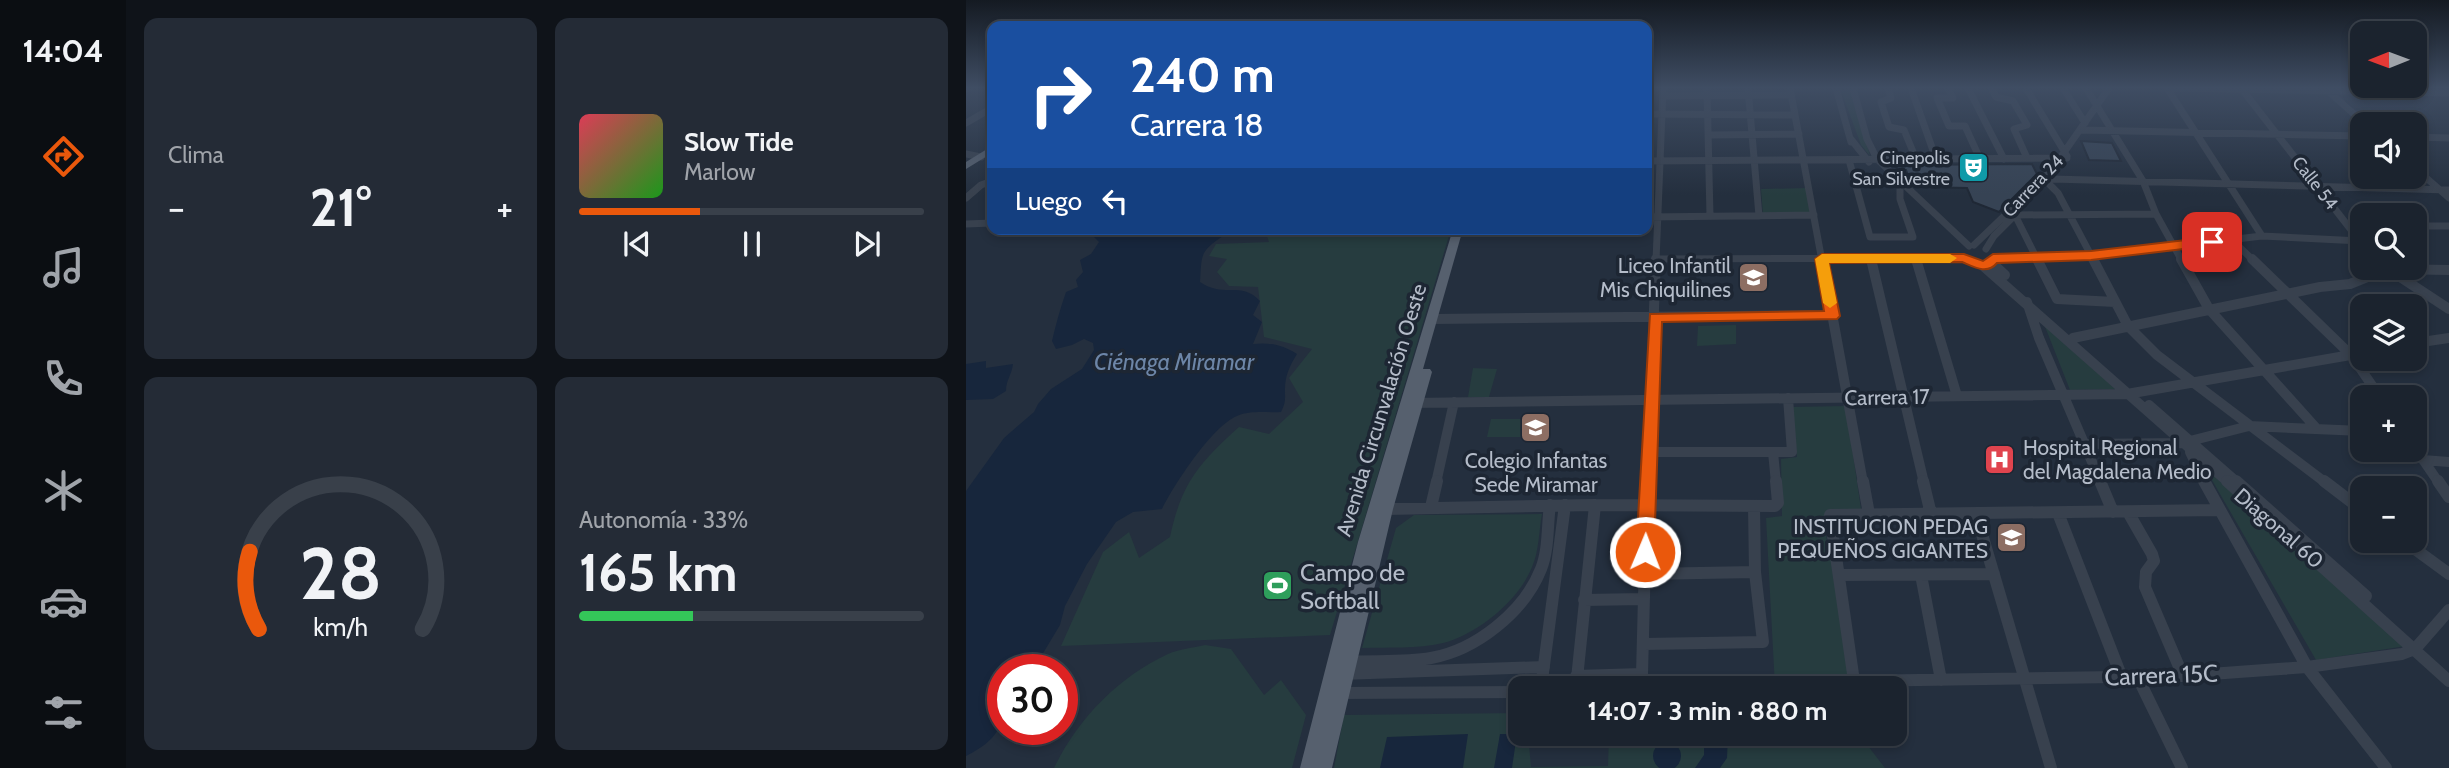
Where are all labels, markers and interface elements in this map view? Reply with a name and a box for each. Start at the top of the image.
north arrow [2350,21,2427,98]
map controls [2350,21,2427,553]
text: 14:04 [22,31,104,70]
text: 240 m [1130,45,1275,104]
icon: right [1015,49,1106,140]
text: Carrera 18 [1130,105,1264,144]
button: sound [2350,112,2427,189]
text: Slow Tide [684,126,794,158]
icon: directions [39,132,88,181]
text: Clima [168,141,224,169]
place label: Cinepolis San Silvestre [1852,147,1950,190]
street label: Carrera 24 [1998,150,2068,222]
theatre icon: Cinepolis San Silvestre [1956,151,1990,185]
street label: Calle 54 [2287,152,2343,214]
text: Marlow [684,158,755,186]
text: 21° [310,176,371,239]
icon: left [1096,182,1134,220]
text: − [168,184,185,231]
text: + [496,184,513,231]
text: Luego [1015,185,1082,217]
button: search [2350,203,2427,280]
pin [2182,212,2242,272]
icon: arrive [2193,223,2231,261]
icon: previous [618,225,656,263]
icon: pause [733,225,771,263]
icon: next [848,225,886,263]
icon: music [39,243,88,292]
place label: Liceo Infantil Mis Chiquilines [1600,253,1731,302]
school or university icon: Liceo Infantil Mis Chiquilines [1737,260,1771,294]
street label: Avenida Circunvalación Oeste [1331,280,1431,539]
button: layers [2350,294,2427,371]
water label: Ciénaga Miramar [1094,348,1255,376]
icon: phone [39,354,88,403]
street label: Carrera 17 [1844,384,1930,410]
button: + [2350,385,2427,462]
school or university icon: Colegio Infantas Sede Miramar [1519,411,1553,445]
place label: Hospital Regional del Magdalena Medio [2023,435,2212,484]
hospital icon: Hospital Regional del Magdalena Medio [1983,442,2017,476]
place label: Colegio Infantas Sede Miramar [1465,448,1608,497]
icon: climate [39,466,88,515]
button: − [2350,476,2427,553]
street label: Diagonal 60 [2229,483,2329,573]
text: Autonomía · 33% [579,506,748,534]
place label: INSTITUCION PEDAG PEQUEÑOS GIGANTES [1777,514,1988,563]
position arrow [1608,515,1682,589]
school or university icon: INSTITUCION PEDAG PEQUEÑOS GIGANTES [1994,521,2028,555]
text: 28 [299,530,382,618]
text: 165 km [579,541,737,604]
place label: Campo de Softball [1300,558,1405,615]
sports icon: Campo de Softball [1260,569,1294,603]
icon: car [39,577,88,626]
text: km/h [313,612,368,642]
speed limit sign: 30 [987,654,1078,745]
street label: Carrera 15C [2104,659,2218,691]
icon: filters [39,688,88,737]
text: 14:07 · 3 min · 880 m [1588,695,1827,727]

